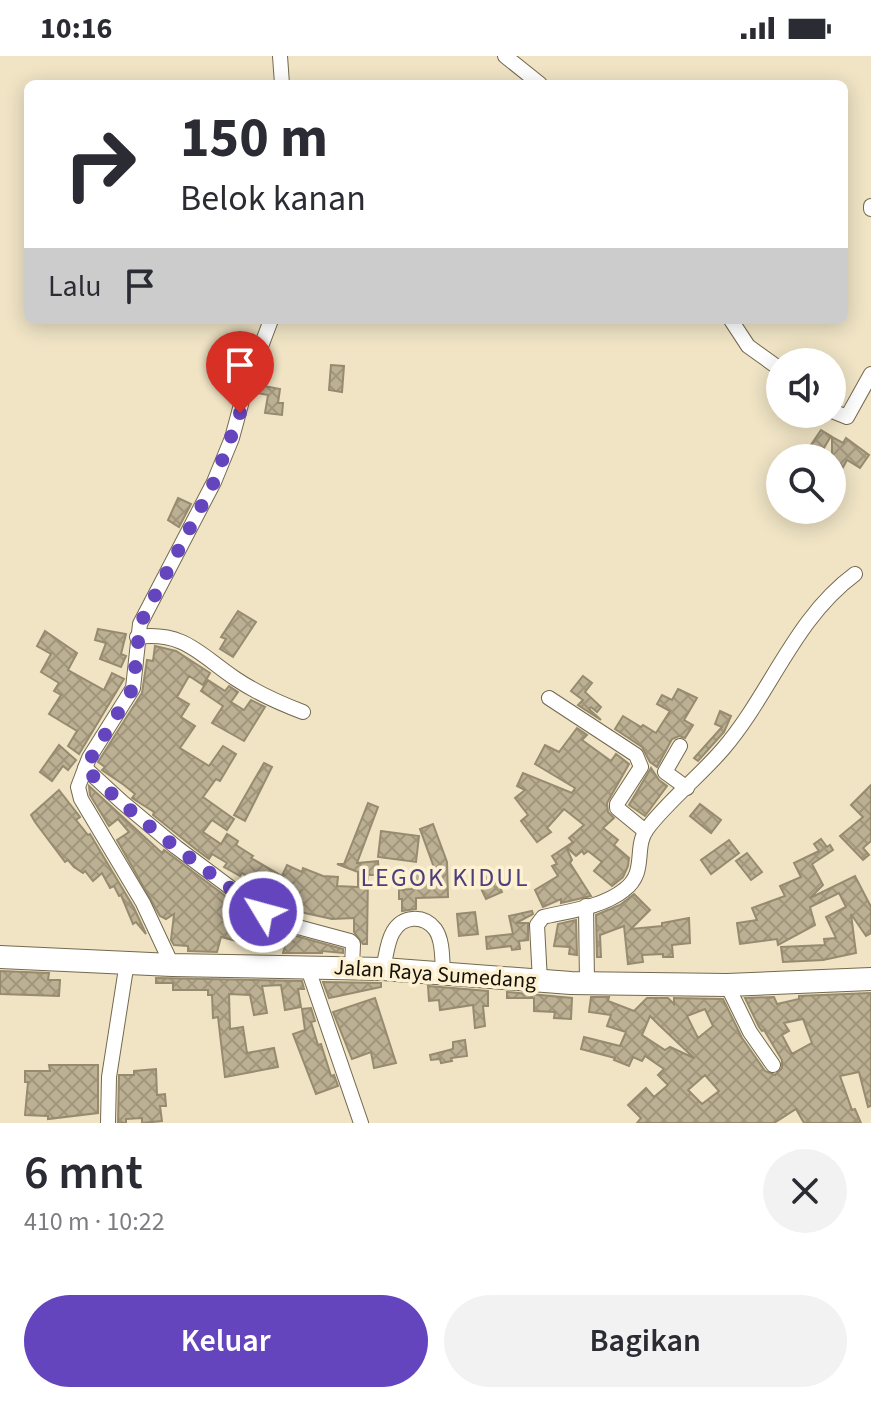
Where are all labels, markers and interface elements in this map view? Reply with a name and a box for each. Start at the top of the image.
text: 10:16 [40,7,112,50]
text: 150 m [180,99,328,178]
icon: right [48,112,152,216]
text: Belok kanan [180,173,366,224]
icon: arrive [118,264,162,308]
text: Lalu [48,265,102,308]
pin [206,331,274,413]
icon: arrive [218,343,262,387]
map controls [766,348,846,524]
button: sound [766,348,846,428]
button: search [766,444,846,524]
district label: LEGOK KIDUL [360,859,530,896]
position arrow [221,870,305,954]
street label: Jalan Raya Sumedang [333,951,537,997]
text: 6 mnt [24,1139,143,1207]
button: close [763,1149,847,1233]
text: 410 m · 10:22 [24,1203,165,1240]
button: Keluar [24,1295,428,1387]
button: Bagikan [444,1295,847,1387]

